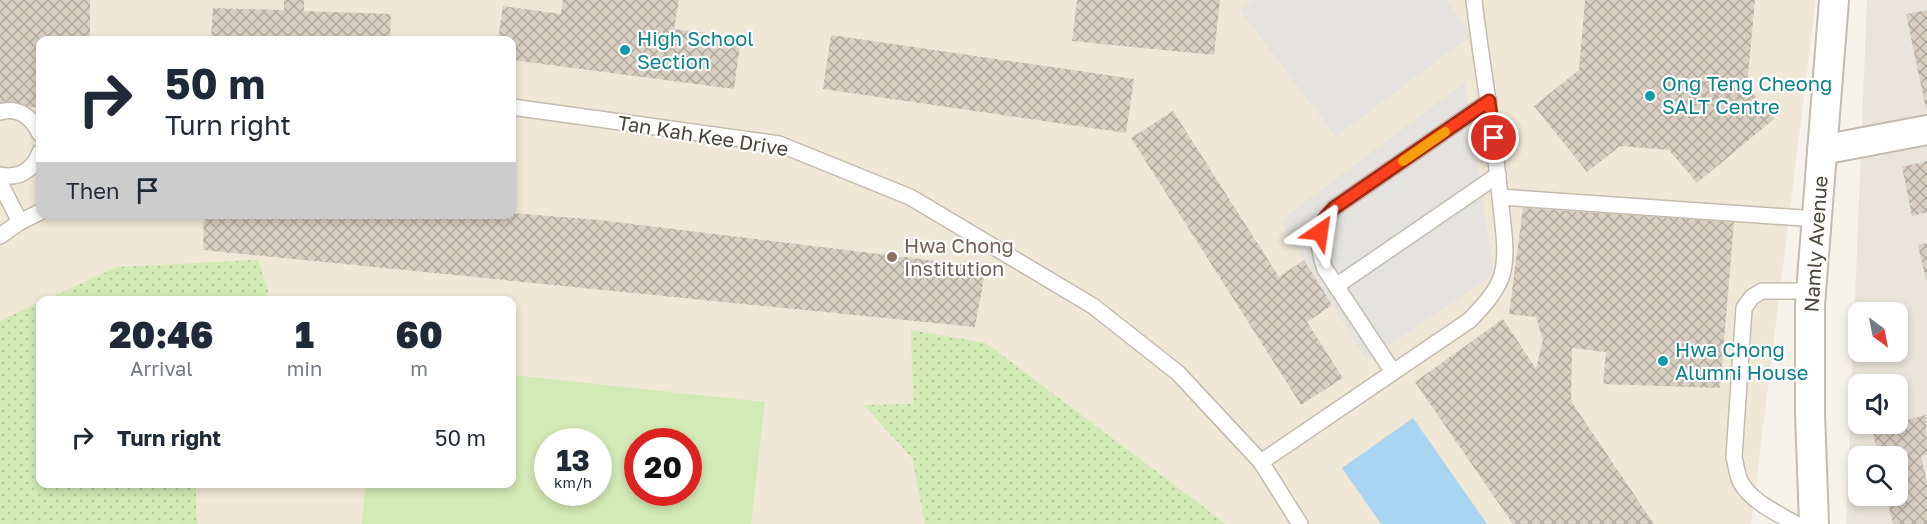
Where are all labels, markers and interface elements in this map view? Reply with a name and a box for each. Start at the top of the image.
place label: High School Section [637,26,754,73]
marker: High School Section [618,43,632,57]
text: 50 m [165,58,265,108]
icon: right [66,60,144,138]
place label: Ong Teng Cheong SALT Centre [1662,71,1832,118]
marker: Ong Teng Cheong SALT Centre [1643,89,1657,103]
text: Turn right [165,109,291,141]
street label: Tan Kah Kee Drive [616,110,790,160]
pin [1468,112,1519,163]
icon: arrive [1477,121,1510,154]
icon: arrive [131,174,164,207]
street label: Namly Avenue [1798,175,1832,313]
text: Then [66,177,119,204]
position arrow [1288,200,1352,264]
place label: Hwa Chong Institution [904,233,1014,280]
marker: Hwa Chong Institution [885,250,899,264]
north arrow [1848,302,1908,362]
map controls [1848,302,1908,506]
text: 20:46 [109,313,214,356]
text: 1 [295,313,314,356]
text: 60 [396,313,443,356]
place label: Hwa Chong Alumni House [1675,337,1808,384]
marker: Hwa Chong Alumni House [1656,354,1670,368]
text: Arrival [130,356,193,380]
text: min [287,356,322,380]
text: m [410,356,428,380]
button: sound [1848,374,1908,434]
icon: right [66,421,99,454]
text: Turn right [117,424,221,451]
text: 50 m [435,424,486,451]
speed limit sign: 20 [624,428,702,506]
text: 13 [556,442,590,478]
button: search [1848,446,1908,506]
text: km/h [554,473,592,491]

